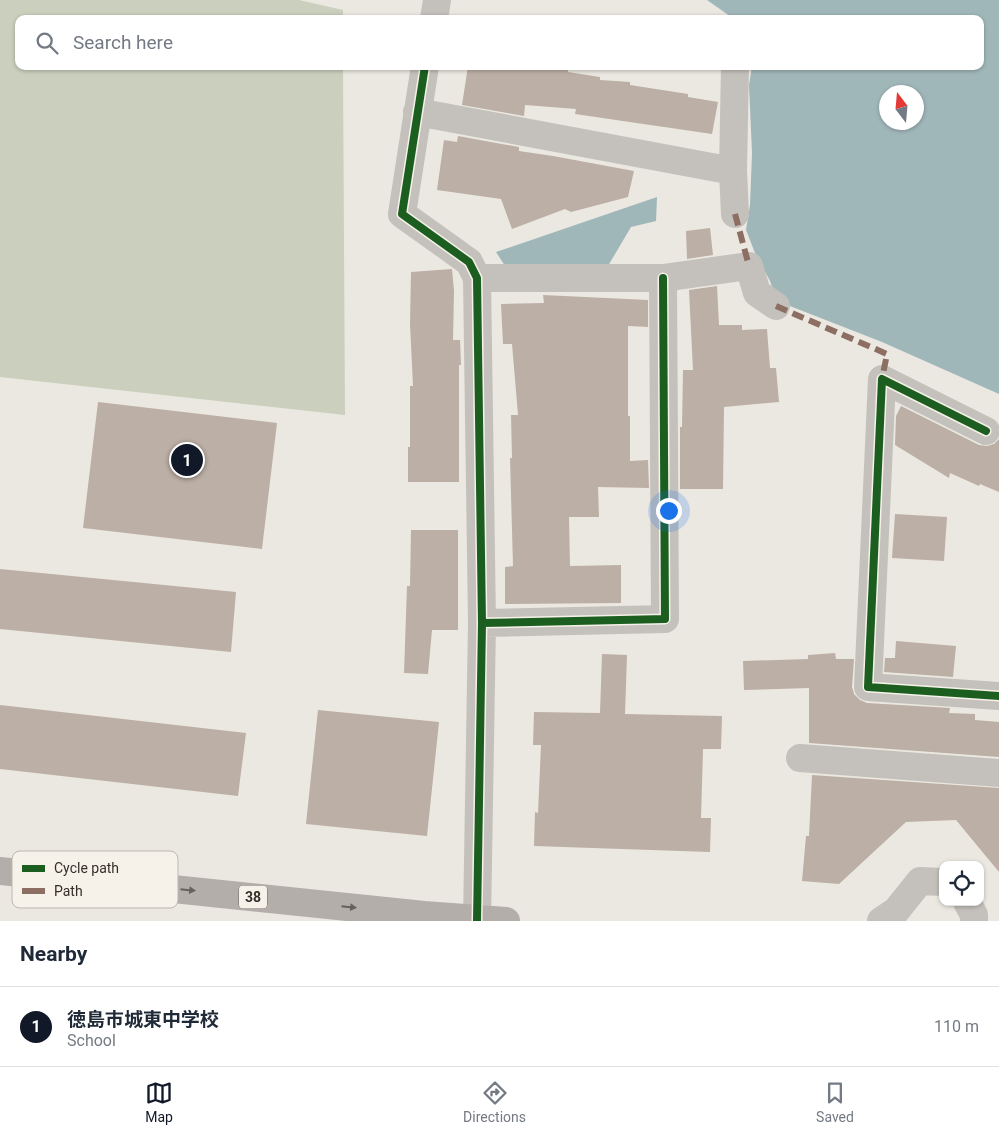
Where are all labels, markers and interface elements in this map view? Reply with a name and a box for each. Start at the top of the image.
search box [15,15,984,70]
icon: search [33,29,61,57]
text: Search here [73,31,173,54]
north arrow [879,85,924,130]
pin: 1 [171,441,203,479]
your location [656,498,682,524]
legend [12,851,178,908]
text: Cycle path [54,860,119,876]
map controls [939,861,984,906]
button: locate [939,861,984,906]
text: Path [54,883,83,899]
road number: 38 [239,886,267,909]
one-way arrow [180,887,196,895]
one-way arrow [342,903,358,911]
text: Nearby [20,942,87,966]
text: 徳島市城東中学校 [67,1008,219,1031]
text: 1 [31,1017,41,1036]
text: 110 m [934,1017,979,1036]
text: School [67,1031,116,1050]
tab: Map [145,1079,173,1125]
tab: Directions [463,1079,526,1125]
tab: Saved [816,1079,854,1125]

